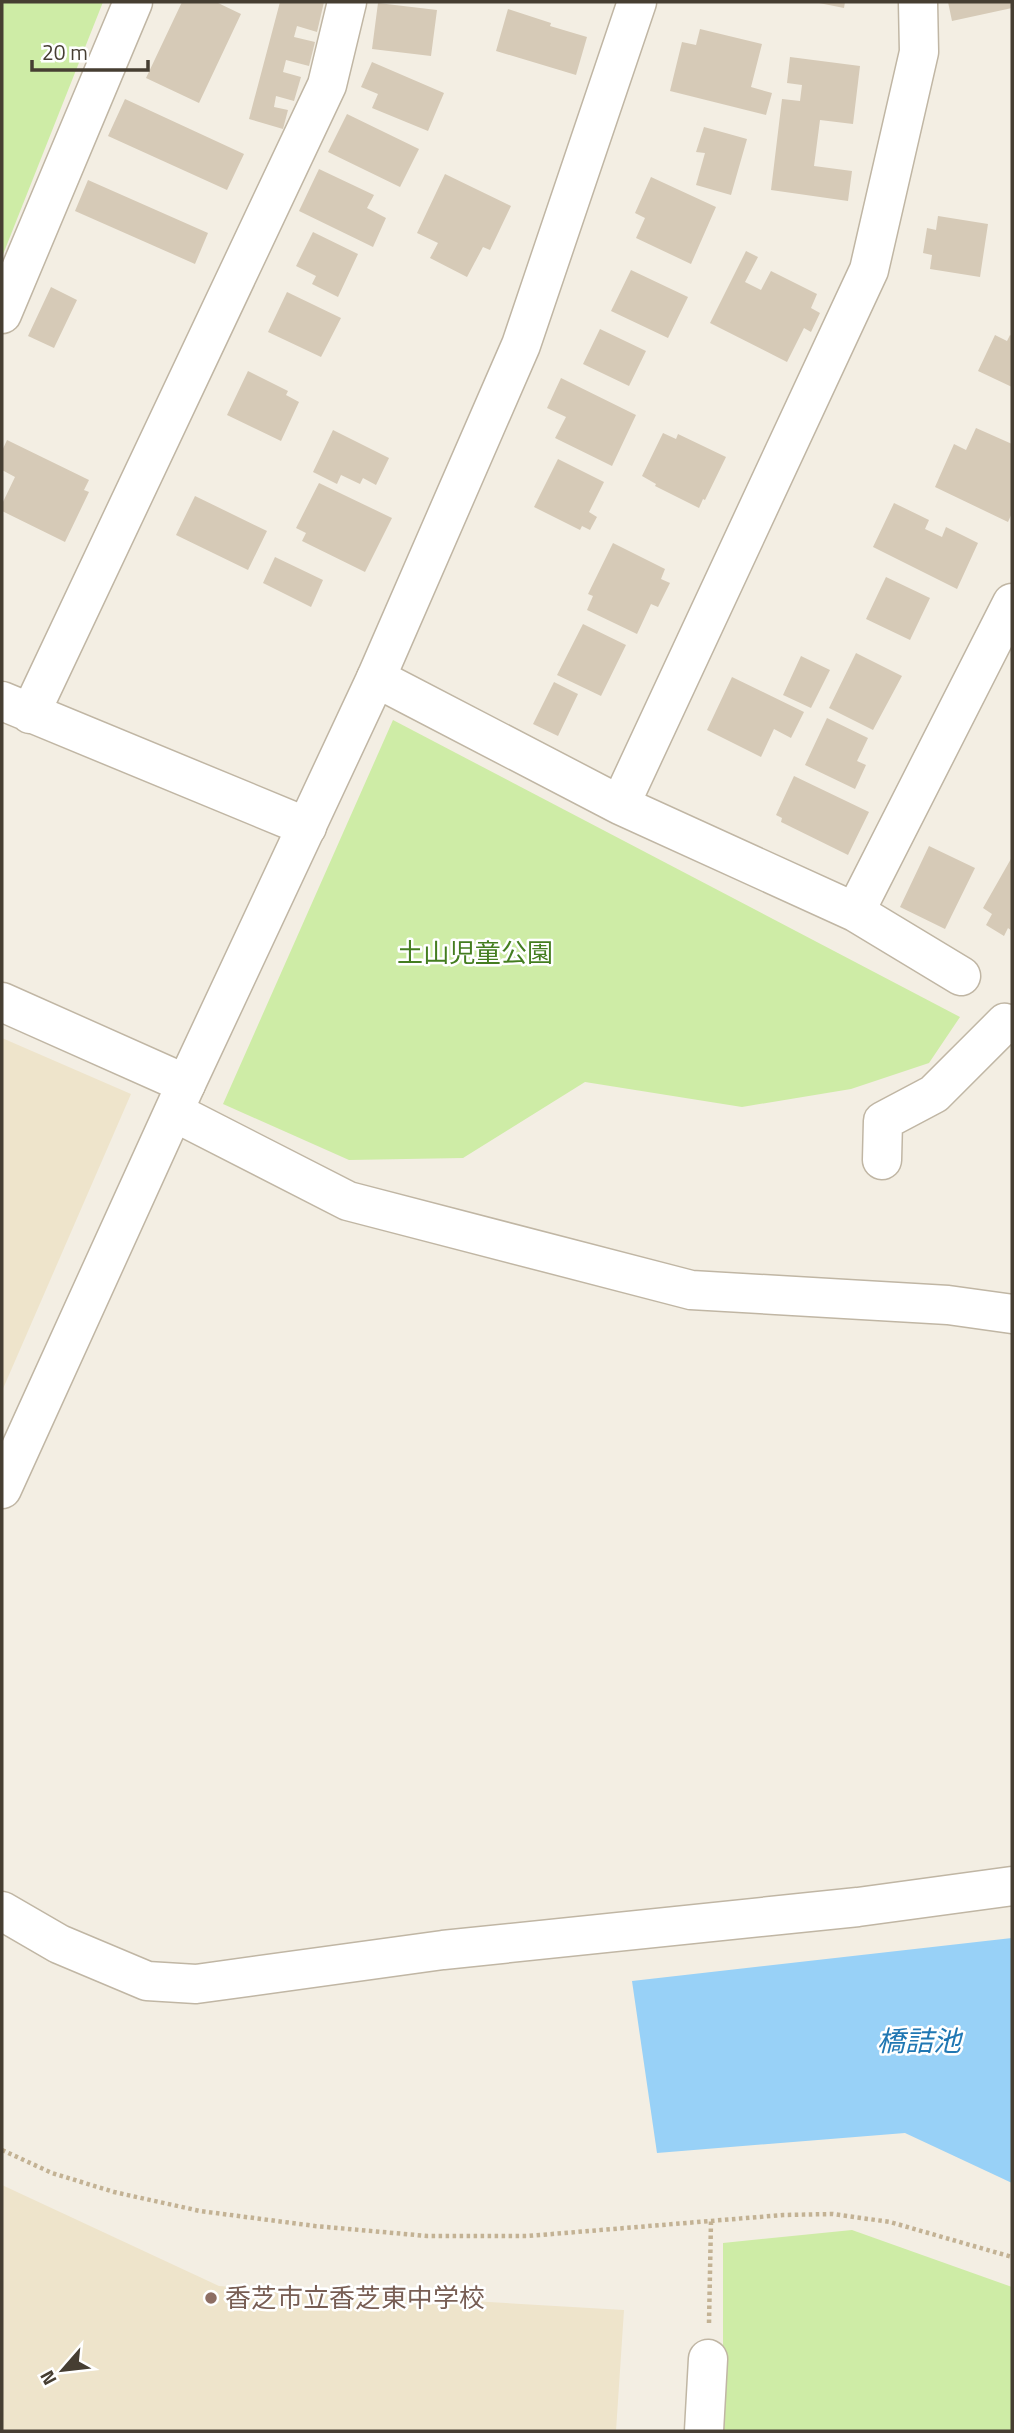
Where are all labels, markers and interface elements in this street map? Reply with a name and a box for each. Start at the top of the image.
scale bar [32,28,147,72]
text: 20 m [42,36,88,68]
park label: 土山児童公園 [397,933,553,972]
water label: 橋詰池 [877,2019,964,2062]
place label: 香芝市立香芝東中学校 [225,2278,485,2317]
marker: 香芝市立香芝東中学校 [203,2290,219,2306]
north arrow [28,2335,98,2405]
text: N [32,2366,63,2391]

